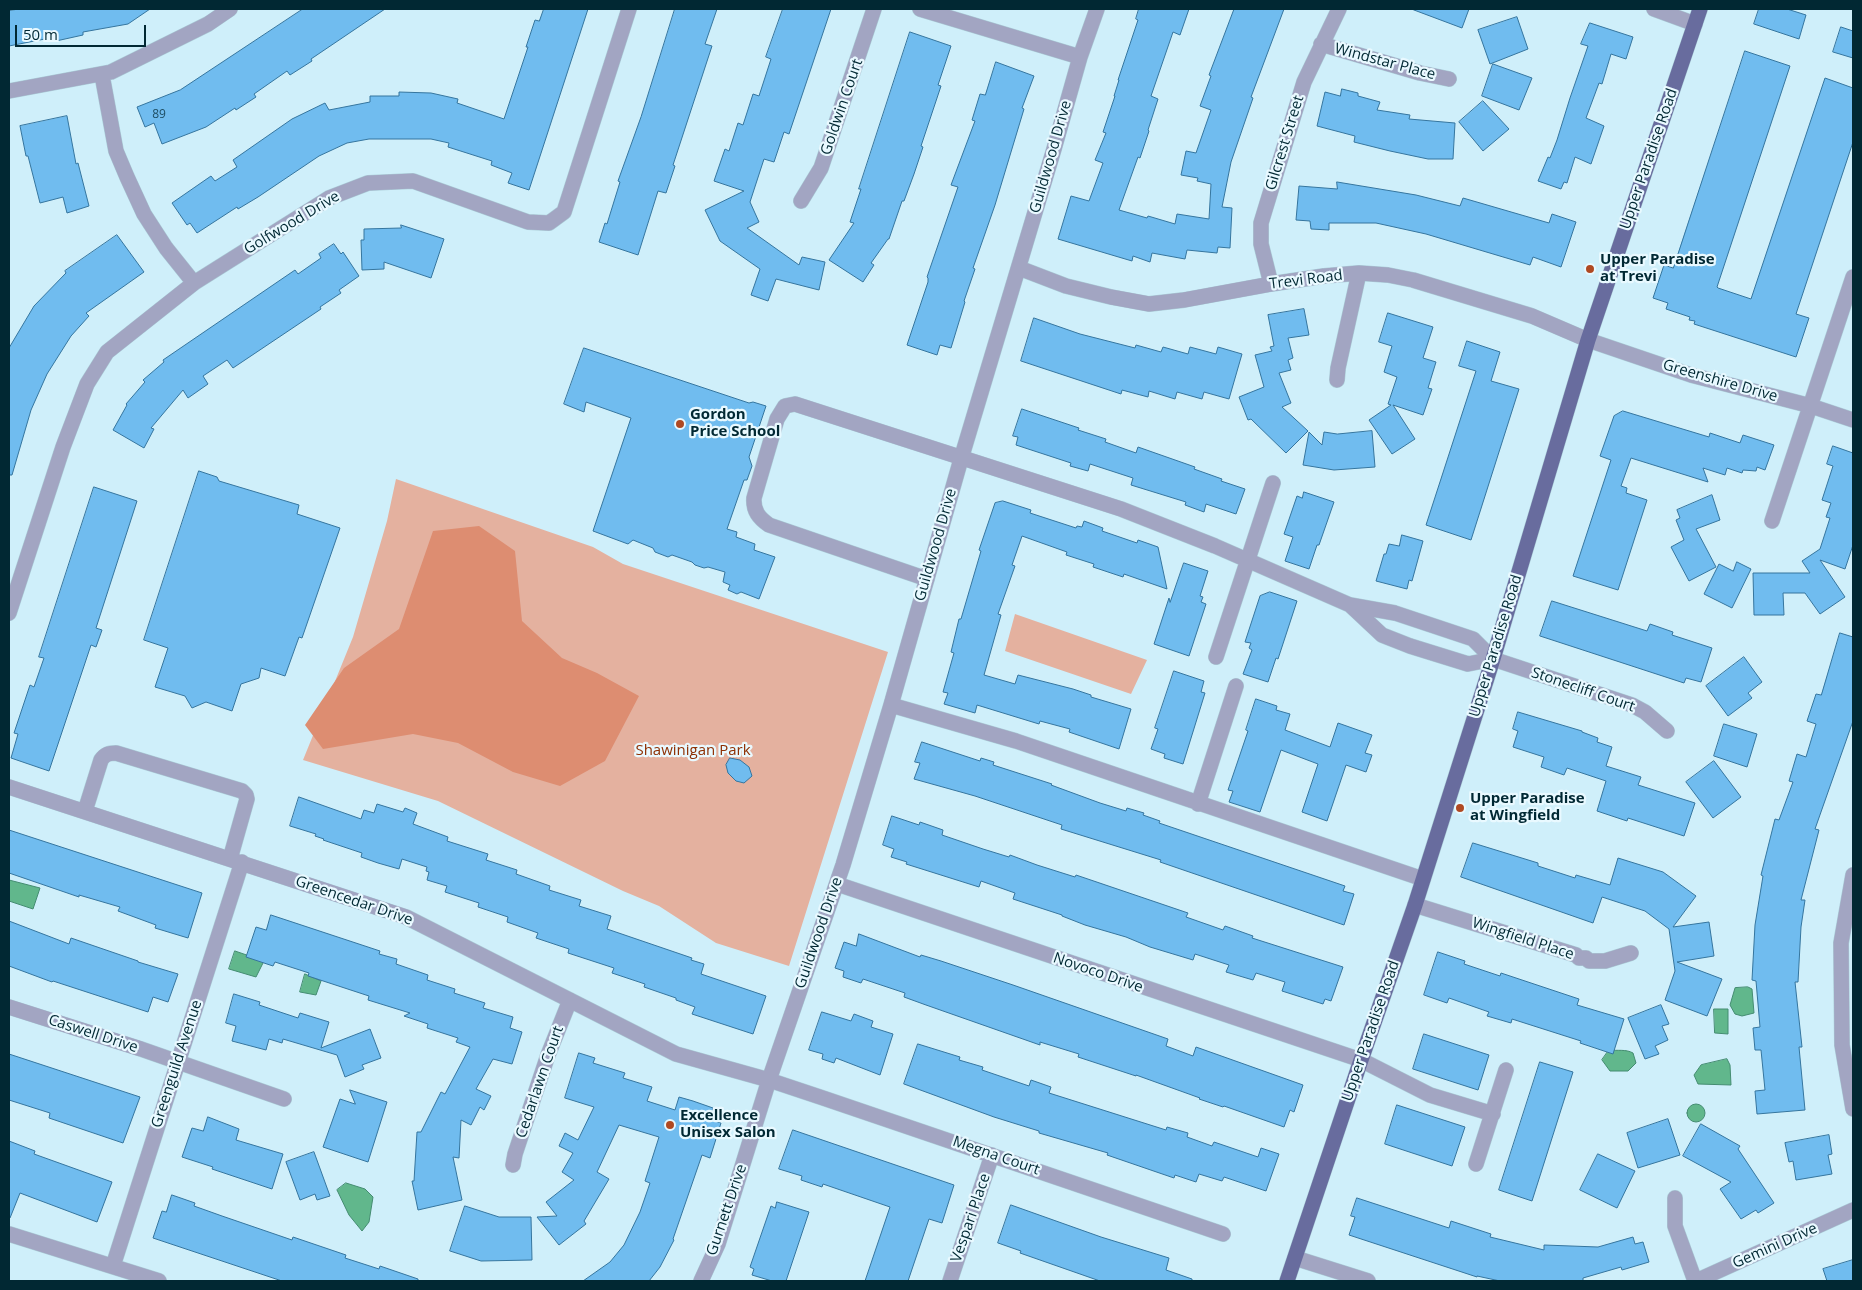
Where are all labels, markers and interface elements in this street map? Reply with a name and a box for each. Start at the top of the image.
scale bar [18,15,149,47]
text: 50 m [23,24,58,44]
street label: Windstar Place [1333,40,1437,84]
street label: Goldwin Court [817,57,867,157]
street label: Upper Paradise Road [1616,86,1682,232]
street label: Gilcrest Street [1262,93,1308,193]
street label: Guildwood Drive [1026,99,1076,215]
house number: 89 [152,108,166,122]
street label: Golfwood Drive [241,187,343,259]
place label: Upper Paradise at Trevi [1600,251,1715,286]
marker: Upper Paradise at Trevi [1584,263,1596,275]
street label: Trevi Road [1268,267,1344,293]
street label: Greenshire Drive [1661,356,1779,406]
place label: Gordon Price School [690,406,780,441]
marker: Gordon Price School [674,418,686,430]
street label: Guildwood Drive [911,487,961,603]
street label: Upper Paradise Road [1466,573,1526,719]
street label: Stonecliff Court [1529,664,1637,716]
park label: Shawinigan Park [635,742,751,760]
place label: Upper Paradise at Wingfield [1470,790,1585,825]
marker: Upper Paradise at Wingfield [1454,802,1466,814]
street label: Greencedar Drive [293,872,415,930]
street label: Guildwood Drive [792,875,846,991]
street label: Wingfield Place [1470,914,1576,964]
street label: Novoco Drive [1051,949,1145,997]
street label: Upper Paradise Road [1338,958,1404,1104]
street label: Greenguild Avenue [148,998,206,1130]
street label: Caswell Drive [46,1011,140,1057]
street label: Cedarlawn Court [512,1024,568,1140]
place label: Excellence Unisex Salon [680,1107,776,1142]
marker: Excellence Unisex Salon [664,1119,676,1131]
street label: Megna Court [950,1133,1042,1179]
street label: Gurnett Drive [703,1162,751,1258]
street label: Vespari Place [947,1171,995,1265]
street label: Gemini Drive [1730,1219,1820,1273]

